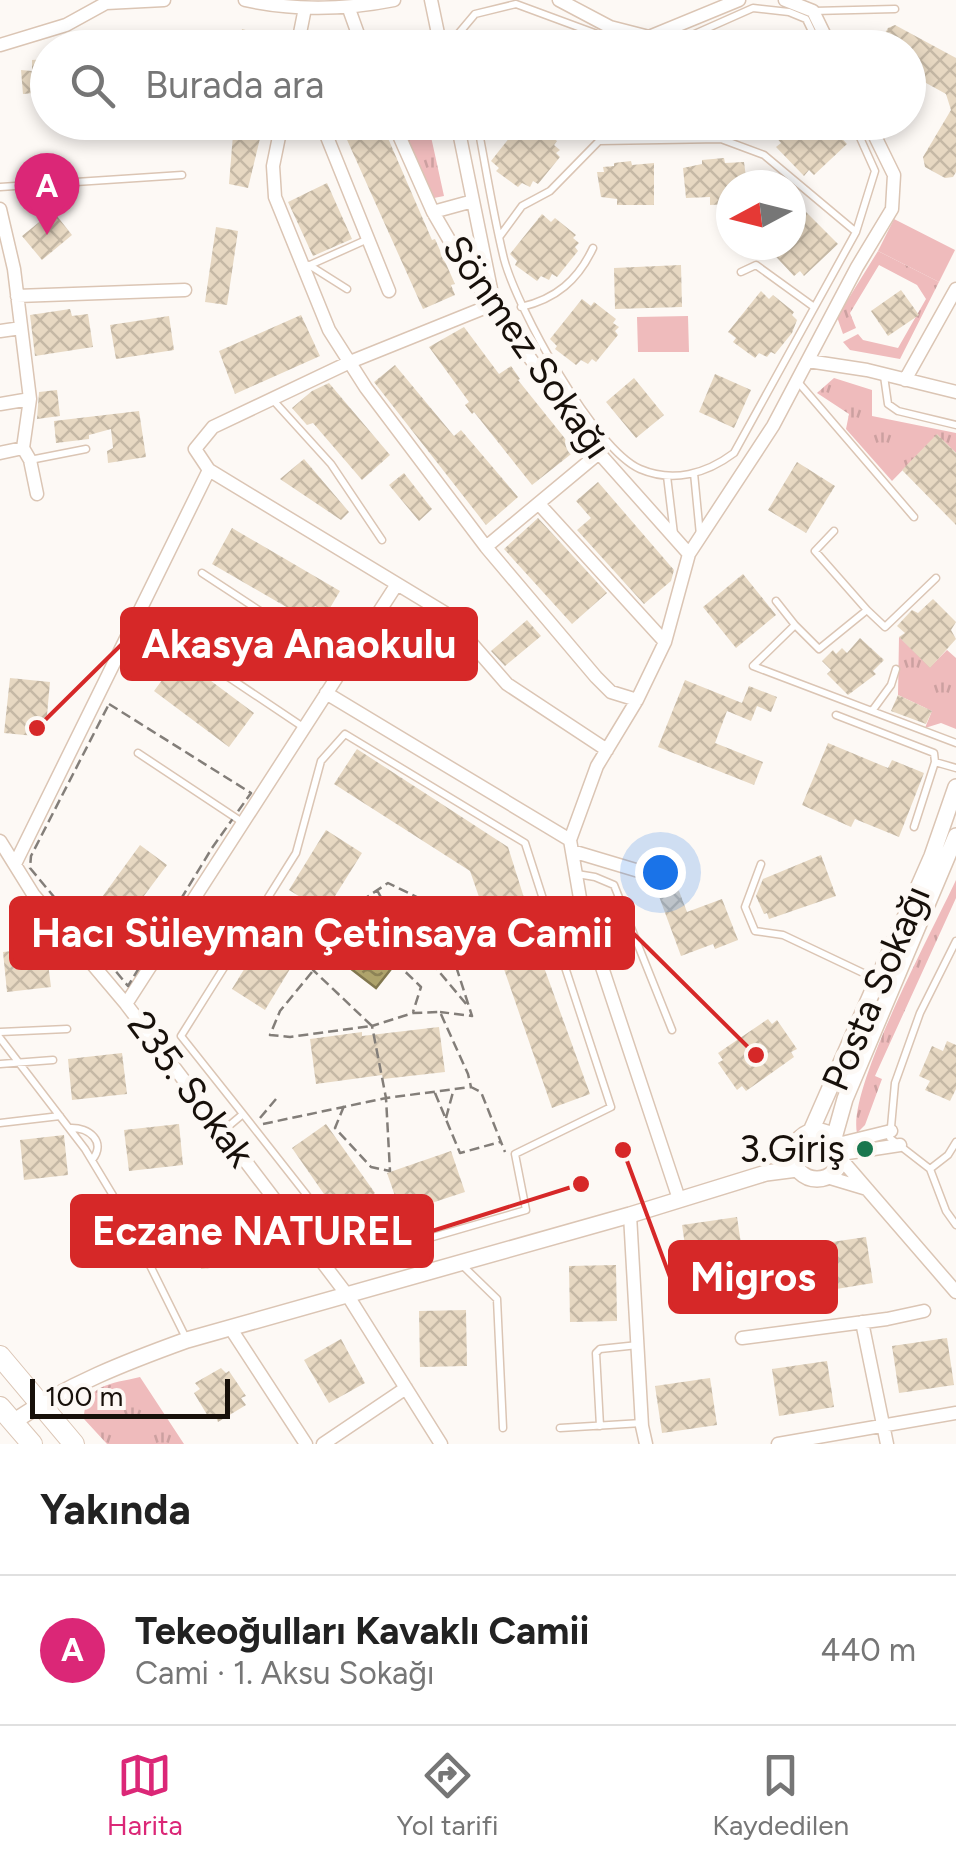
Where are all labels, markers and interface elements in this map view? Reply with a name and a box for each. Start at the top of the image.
search box [30,30,926,140]
icon: search [65,58,120,113]
text: Burada ara [145,62,324,108]
pin: A [15,152,80,235]
north arrow [716,170,806,260]
street label: Sönmez Sokağı [433,227,621,467]
callout: Akasya Anaokulu [122,609,476,679]
text: Akasya Anaokulu [142,620,456,668]
your location [635,847,686,898]
street label: Posta Sokağı [812,879,940,1097]
callout: Hacı Süleyman Çetinsaya Camii [11,898,633,968]
text: Hacı Süleyman Çetinsaya Camii [31,909,613,957]
street label: 235. Sokak [118,1002,265,1176]
place label: 3.Giriş [739,1126,845,1172]
marker: 3.Giriş [854,1138,876,1160]
callout: Eczane NATUREL [72,1196,432,1266]
text: Eczane NATUREL [92,1207,412,1255]
callout: Migros [670,1242,836,1312]
text: Migros [690,1253,816,1301]
scale bar [30,1374,230,1418]
text: 100 m [45,1379,123,1413]
text: Yakında [40,1484,191,1535]
text: Tekeoğulları Kavaklı Camii [135,1608,589,1654]
text: A [61,1631,84,1669]
text: 440 m [821,1631,916,1669]
text: Cami · 1. Aksu Sokağı [135,1654,435,1692]
tab: Harita [107,1748,183,1842]
tab: Yol tarifi [396,1748,499,1842]
tab: Kaydedilen [712,1748,849,1842]

